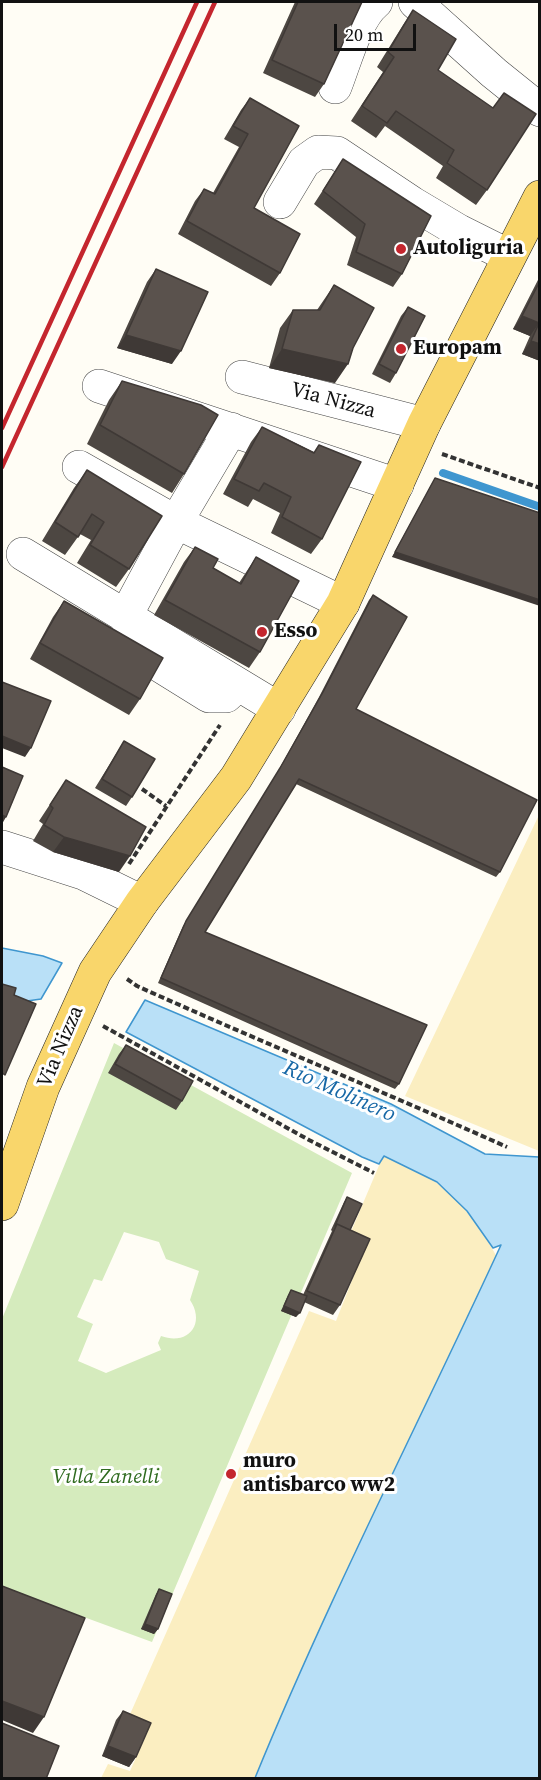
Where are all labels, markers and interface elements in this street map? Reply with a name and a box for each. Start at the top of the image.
scale bar [337,12,420,50]
text: 20 m [345,22,383,47]
place label: Autoliguria [413,236,524,262]
marker: Autoliguria [394,242,408,256]
place label: Europam [413,336,502,362]
marker: Europam [394,342,408,356]
street label: Via Nizza [288,378,378,424]
place label: Esso [274,619,317,645]
marker: Esso [255,625,269,639]
street label: Via Nizza [32,1002,90,1092]
water label: Rio Molinero [279,1056,399,1128]
place label: muro antisbarco ww2 [243,1449,395,1499]
park label: Villa Zanelli [52,1465,160,1491]
marker: muro antisbarco ww2 [224,1467,238,1481]

